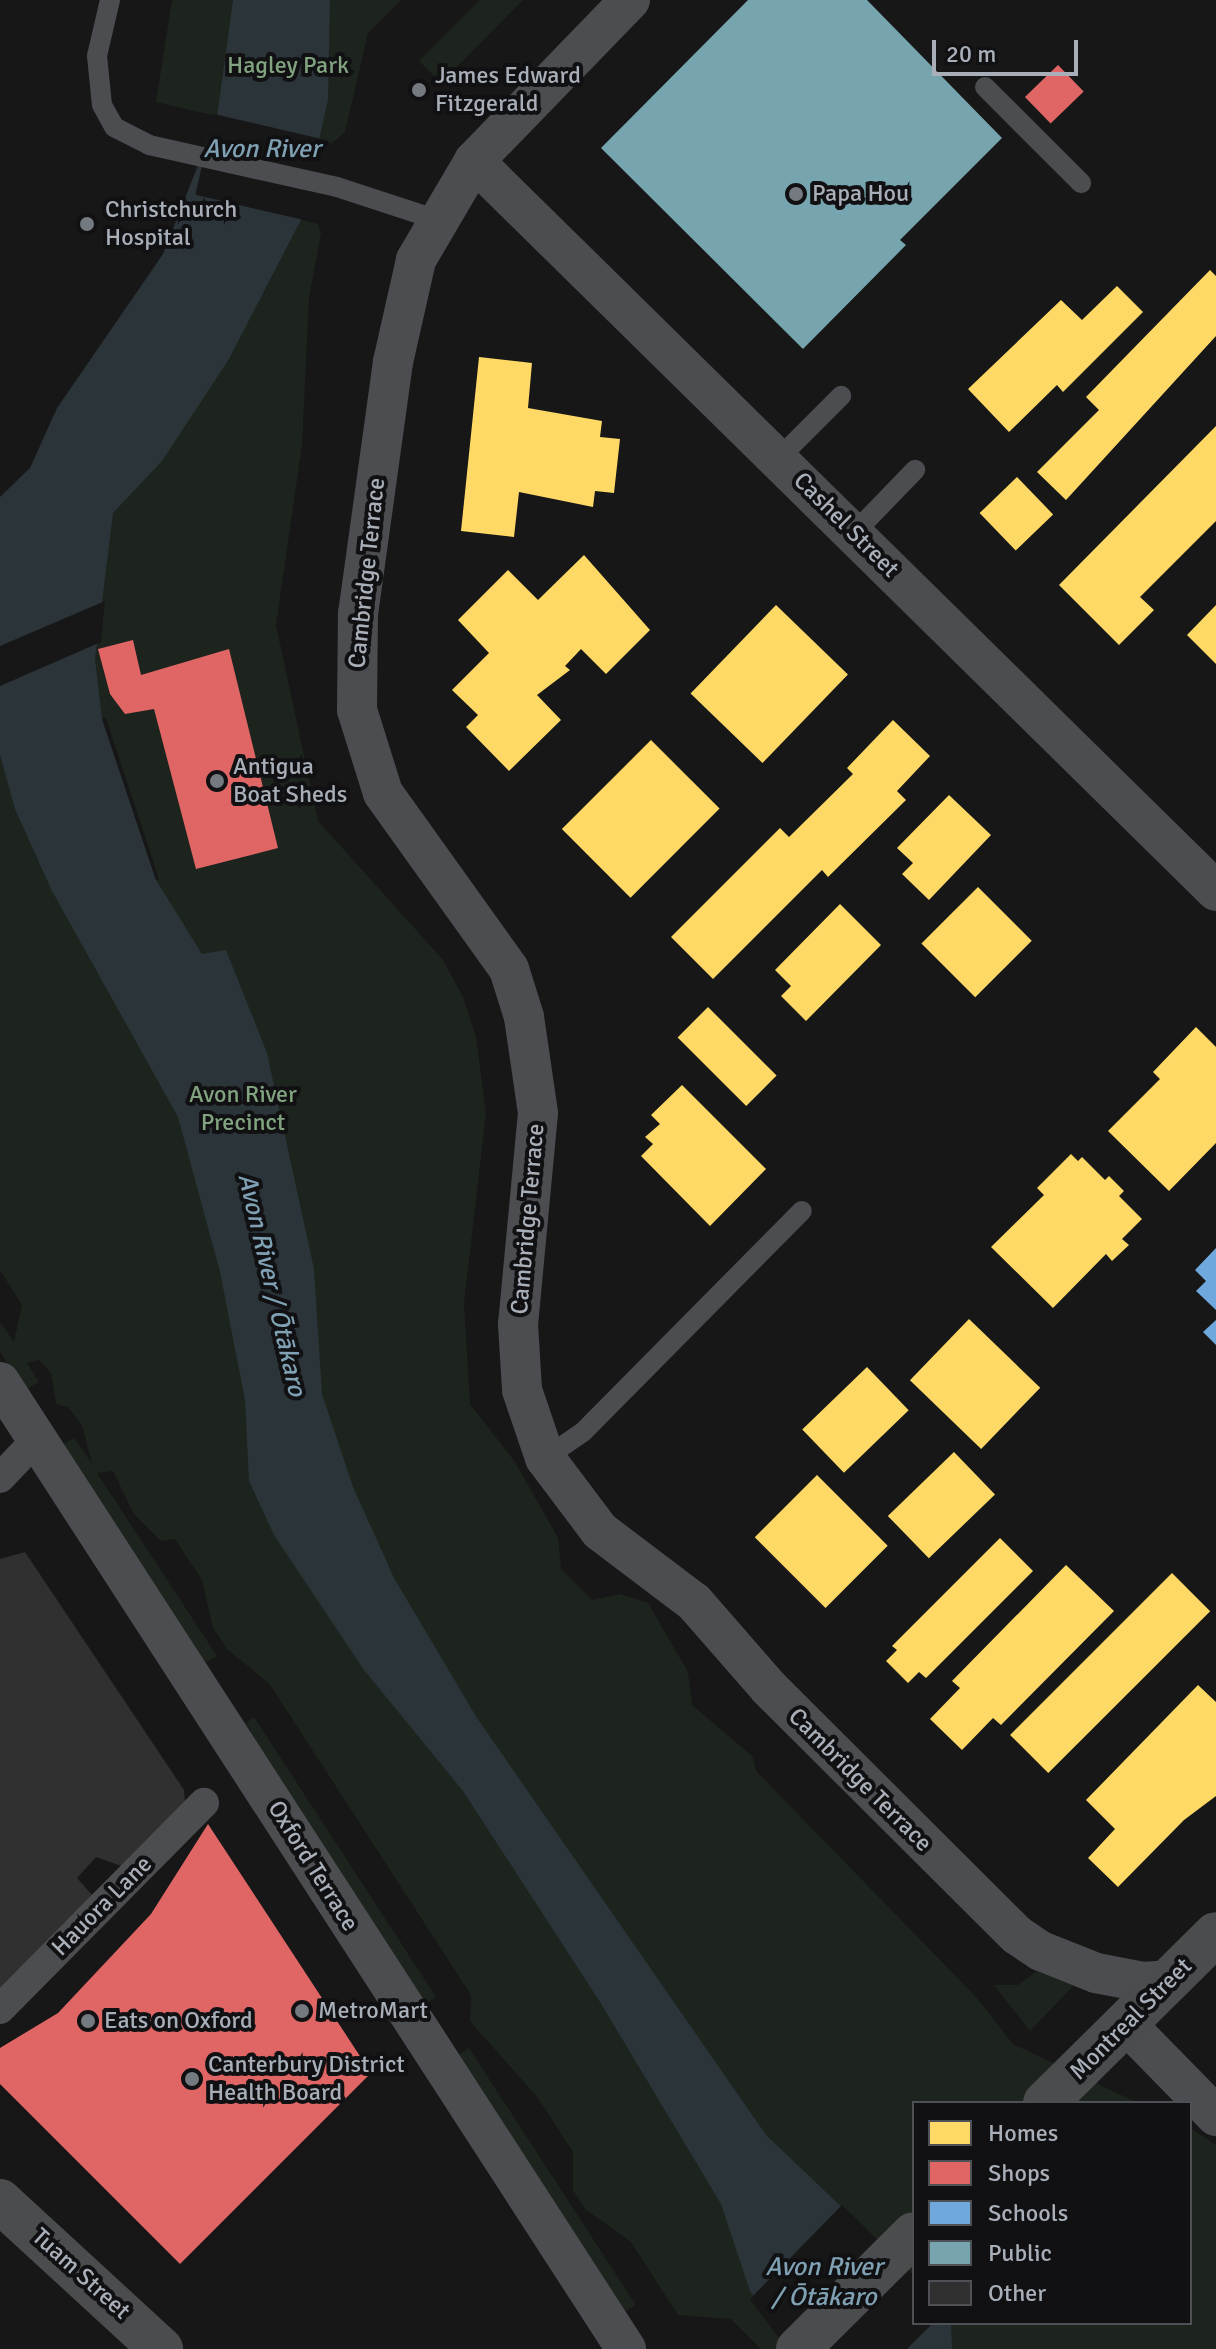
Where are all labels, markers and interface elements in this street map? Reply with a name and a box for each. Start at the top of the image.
scale bar [936,24,1082,74]
text: 20 m [946,39,996,69]
park label: Hagley Park [227,52,349,80]
place label: James Edward Fitzgerald [435,62,581,118]
marker: James Edward Fitzgerald [410,81,428,99]
water label: Avon River [204,134,320,166]
place label: Papa Hou [812,180,909,208]
marker: Papa Hou [787,185,805,203]
place label: Christchurch Hospital [105,196,237,252]
marker: Christchurch Hospital [76,213,98,235]
street label: Cashel Street [787,466,905,584]
street label: Cambridge Terrace [343,476,391,670]
place label: Antigua Boat Sheds [233,753,347,809]
marker: Antigua Boat Sheds [208,772,226,790]
park label: Avon River Precinct [189,1081,297,1137]
street label: Cambridge Terrace [505,1122,551,1316]
water label: Avon River / Ōtākaro [230,1171,312,1399]
street label: Cambridge Terrace [782,1702,938,1858]
street label: Oxford Terrace [262,1796,364,1936]
street label: Hauora Lane [46,1850,158,1962]
street label: Montreal Street [1064,1952,1198,2086]
place label: MetroMart [318,1997,428,2025]
marker: MetroMart [293,2002,311,2020]
place label: Eats on Oxford [104,2007,253,2035]
marker: Eats on Oxford [79,2012,97,2030]
place label: Canterbury District Health Board [208,2051,405,2107]
marker: Canterbury District Health Board [183,2070,201,2088]
legend [912,2101,1192,2325]
text: Homes [988,2118,1058,2148]
text: Shops [988,2158,1050,2188]
text: Schools [988,2198,1068,2228]
street label: Tuam Street [26,2222,136,2326]
text: Public [988,2238,1052,2268]
water label: Avon River / Ōtākaro [766,2252,882,2314]
text: Other [988,2278,1046,2308]

